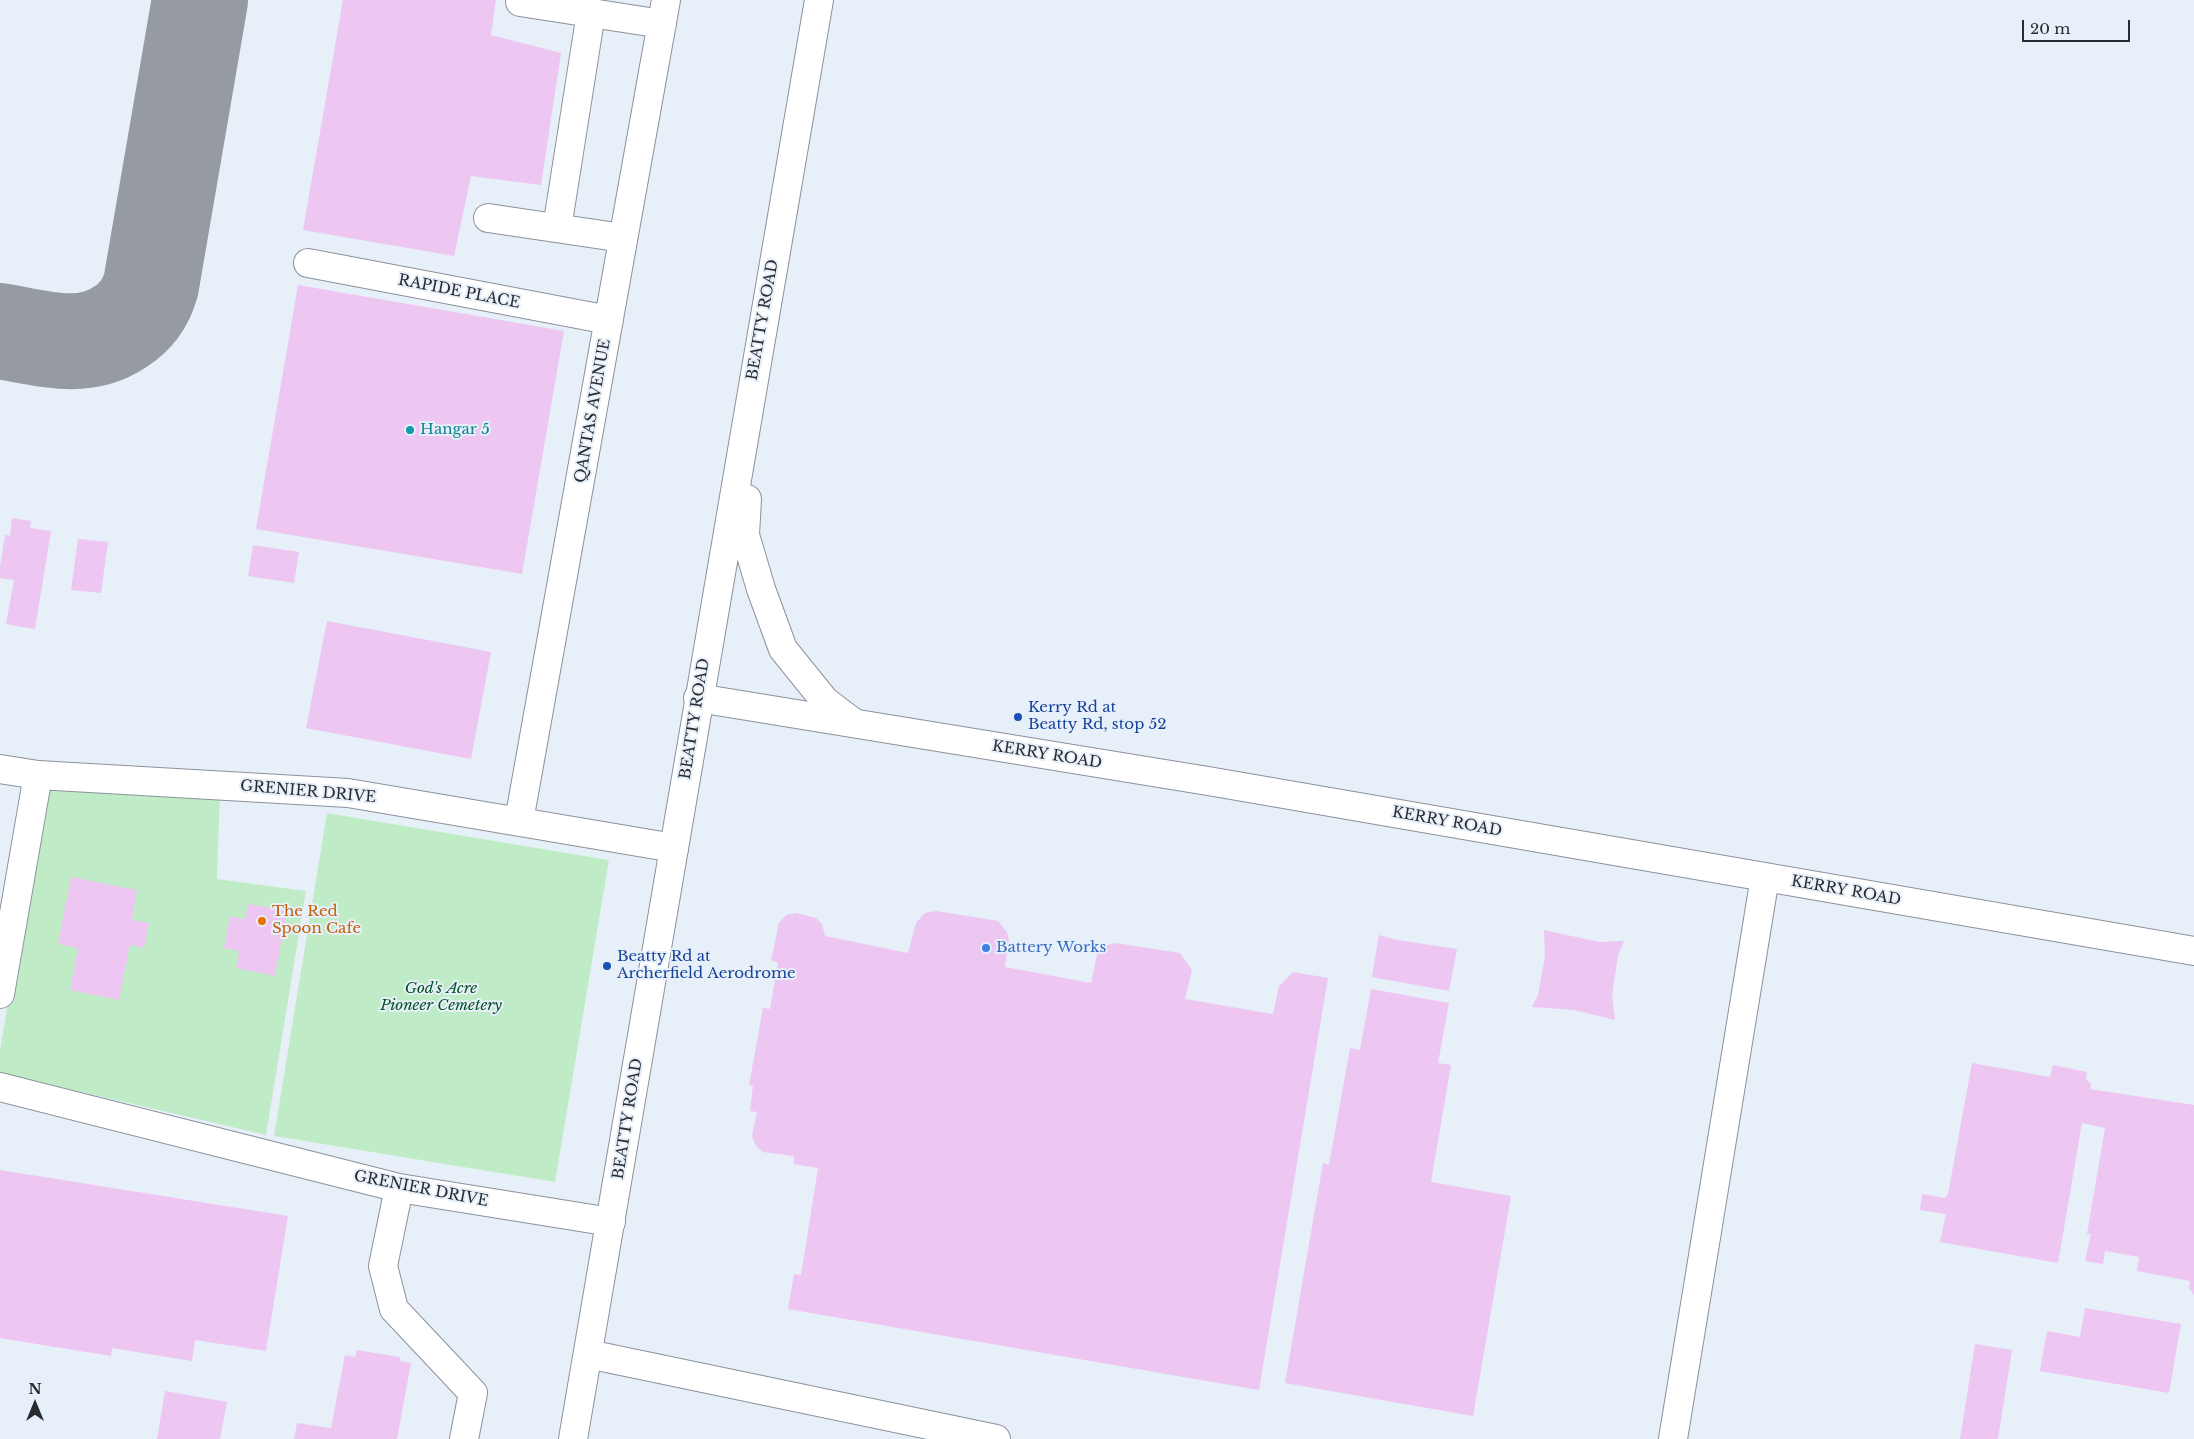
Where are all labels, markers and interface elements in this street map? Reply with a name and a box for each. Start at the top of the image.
scale bar [2024,10,2132,42]
text: 20 m [2030,19,2070,38]
street label: BEATTY ROAD [744,258,782,382]
street label: RAPIDE PLACE [397,271,521,313]
street label: QANTAS AVENUE [571,338,615,484]
place label: Hangar 5 [420,421,490,439]
marker: Hangar 5 [404,424,416,436]
street label: BEATTY ROAD [677,657,713,781]
place label: Kerry Rd at Beatty Rd, stop 52 [1028,699,1166,734]
marker: Kerry Rd at Beatty Rd, stop 52 [1012,711,1024,723]
street label: KERRY ROAD [991,737,1103,773]
street label: GRENIER DRIVE [239,777,377,807]
street label: KERRY ROAD [1391,803,1503,841]
street label: KERRY ROAD [1790,872,1902,910]
place label: The Red Spoon Cafe [272,903,361,938]
marker: The Red Spoon Cafe [256,915,268,927]
place label: Battery Works [996,939,1106,957]
marker: Battery Works [980,942,992,954]
place label: Beatty Rd at Archerfield Aerodrome [617,948,796,983]
marker: Beatty Rd at Archerfield Aerodrome [601,960,613,972]
park label: God's Acre Pioneer Cemetery [380,980,502,1015]
street label: BEATTY ROAD [610,1057,646,1181]
street label: GRENIER DRIVE [352,1167,490,1211]
north arrow [10,1379,60,1429]
text: N [28,1380,42,1398]

